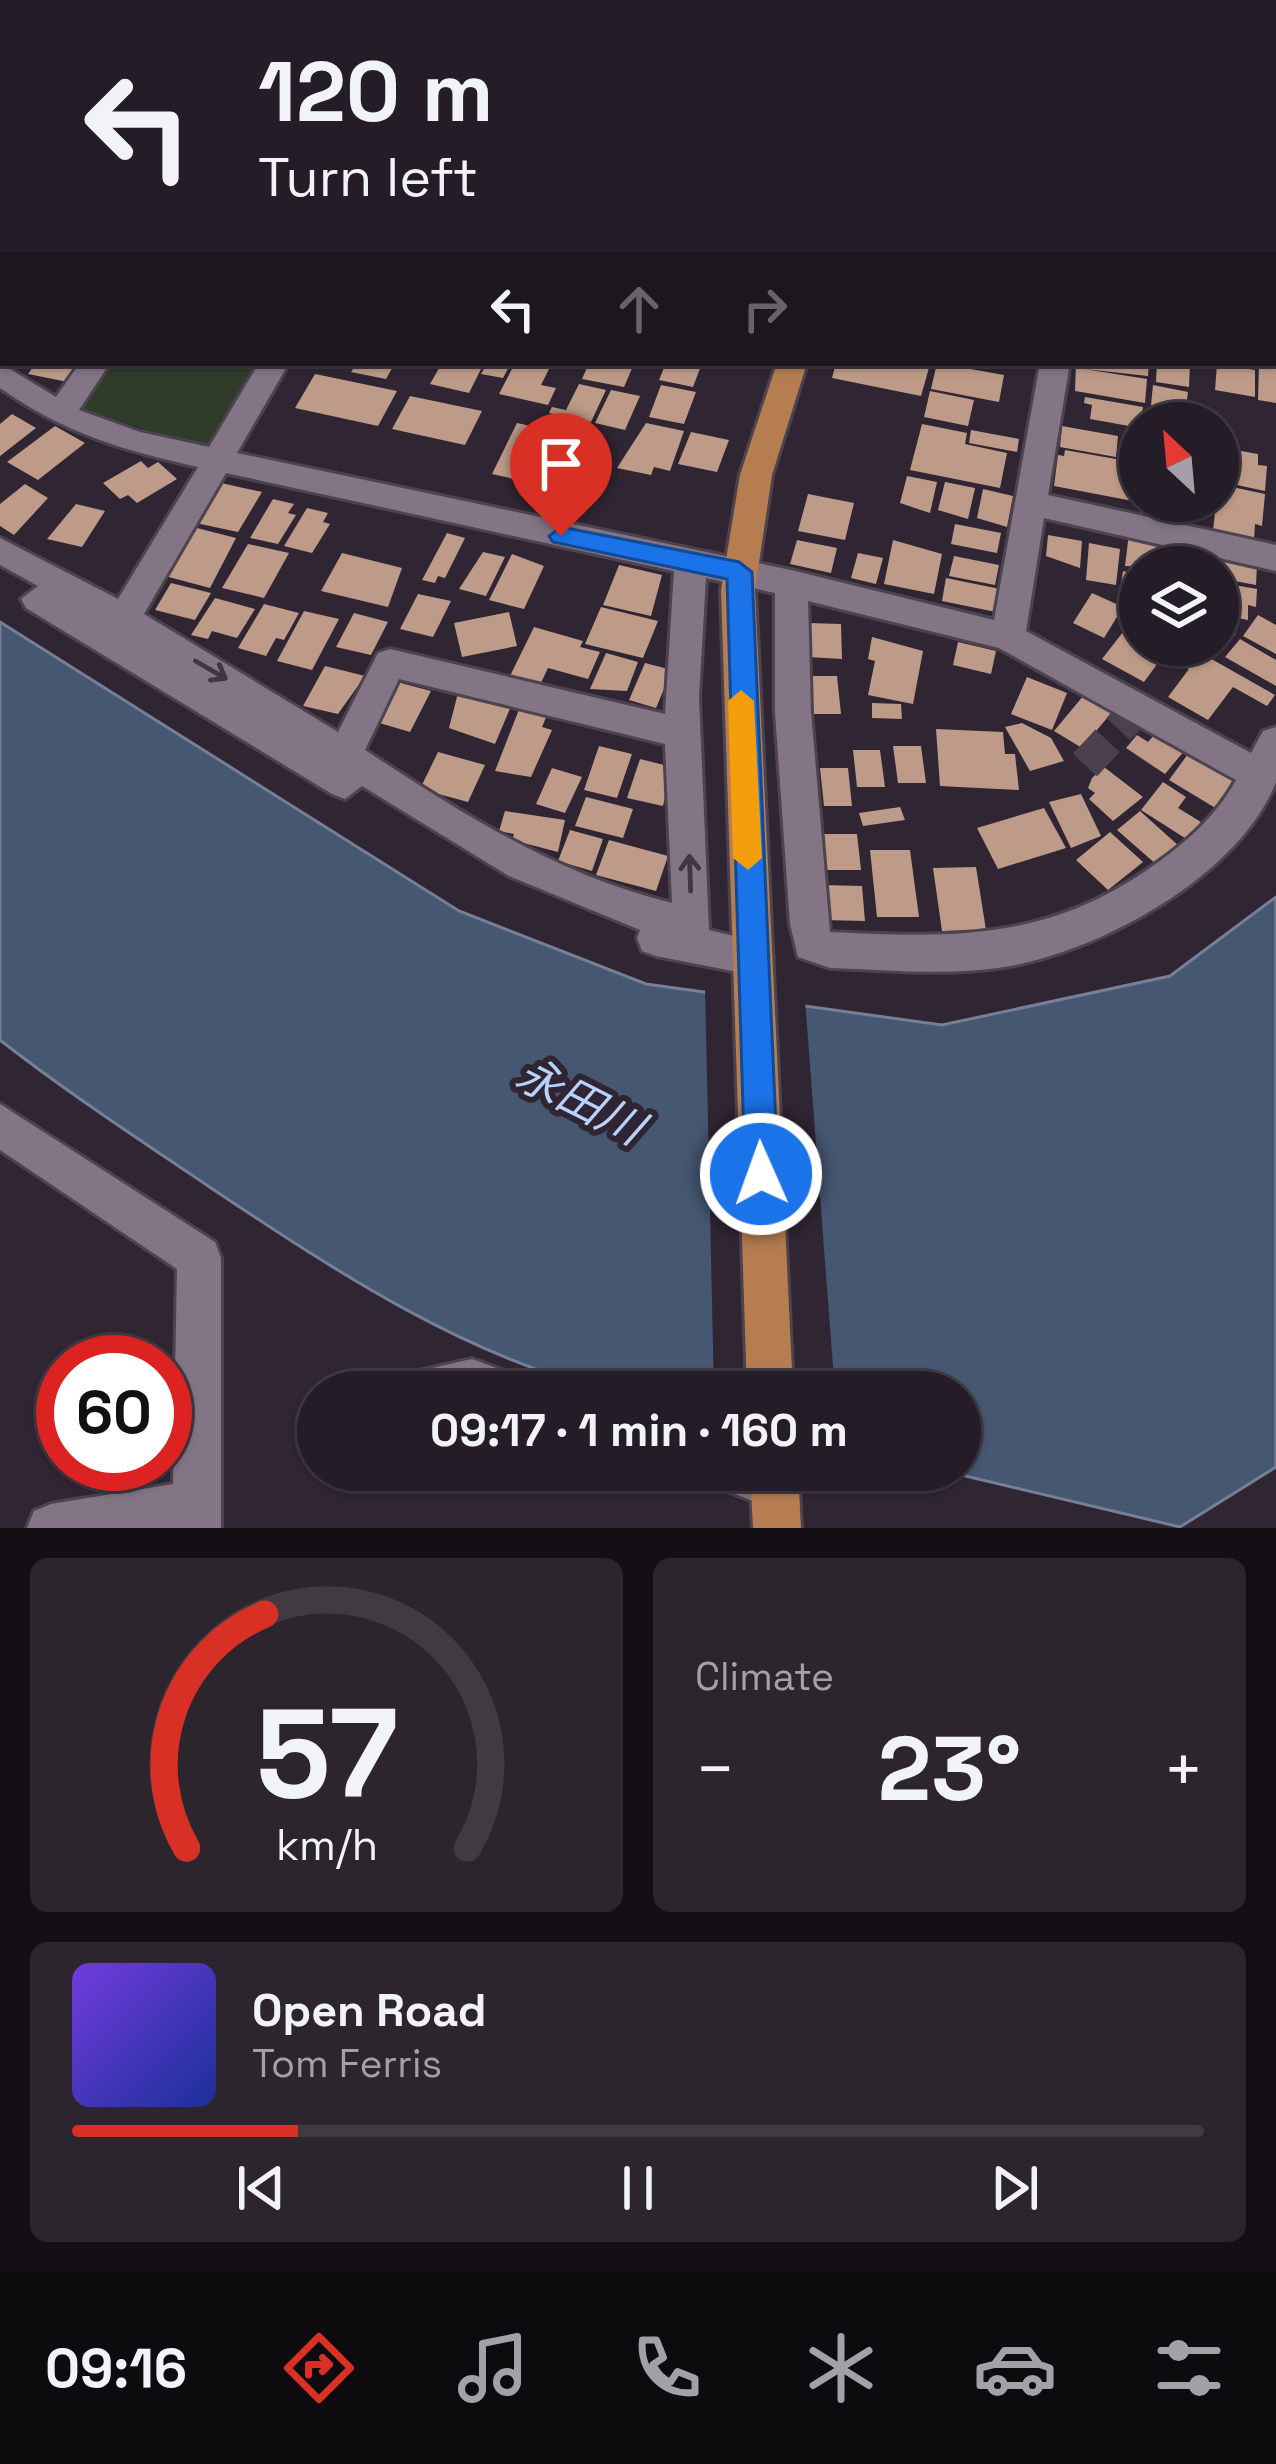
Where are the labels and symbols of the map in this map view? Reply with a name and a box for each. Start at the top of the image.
north arrow [1119,402,1239,522]
pin [510,413,612,536]
one-way arrow [193,658,227,682]
one-way arrow [679,854,702,893]
water label: 永田川 [507,1045,657,1159]
position arrow [698,1111,824,1237]
speed limit sign: 60 [36,1335,192,1491]

